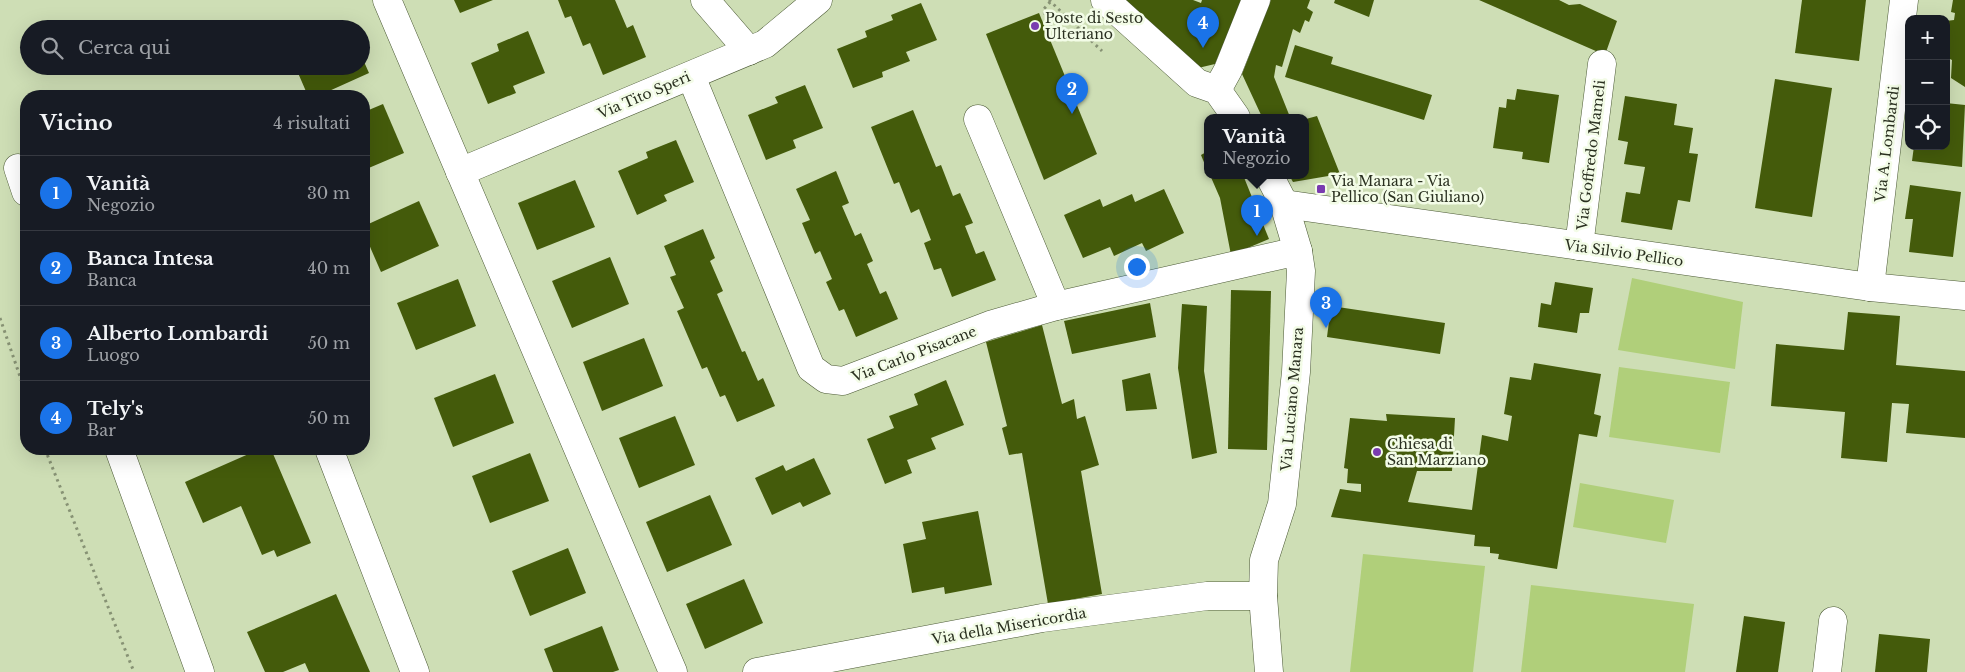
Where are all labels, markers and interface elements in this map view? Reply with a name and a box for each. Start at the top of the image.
pin: 4 [1187,7,1219,48]
place label: Poste di Sesto Ulteriano [1045,9,1143,43]
map controls [1905,15,1950,150]
button: + [1905,15,1950,60]
search box [20,20,370,75]
marker: Poste di Sesto Ulteriano [1029,20,1041,32]
icon: search [38,34,66,62]
text: Cerca qui [78,36,171,59]
button: − [1905,60,1950,105]
street label: Via Tito Speri [594,67,693,123]
pin: 2 [1056,73,1088,114]
street label: Via Goffredo Mameli [1573,79,1609,232]
street label: Via A. Lombardi [1871,84,1903,204]
button: locate [1905,105,1950,150]
text: Vicino [40,110,113,136]
text: 4 risultati [273,113,350,133]
popup [1204,114,1309,179]
text: Vanità [1223,125,1286,148]
text: Negozio [1223,148,1290,168]
text: Vanità [87,172,150,195]
place label: Via Manara - Via Pellico (San Giuliano) [1330,172,1484,206]
text: 1 [53,183,59,203]
text: 30 m [307,183,350,203]
marker: Via Manara - Via Pellico (San Giuliano) [1315,183,1327,195]
text: Negozio [87,195,155,215]
pin: 1 [1241,195,1273,236]
street label: Via Silvio Pellico [1562,236,1685,270]
text: Banca Intesa [87,247,214,270]
your location [1124,254,1150,280]
text: 2 [51,258,61,278]
text: 40 m [307,258,350,278]
text: Banca [87,270,137,290]
pin: 3 [1310,287,1342,328]
text: Alberto Lombardi [87,322,268,345]
street label: Via Carlo Pisacane [848,322,979,386]
street label: Via Luciano Manara [1277,326,1307,473]
text: 3 [51,333,61,353]
text: 50 m [308,333,350,353]
text: Luogo [87,345,140,365]
text: Tely's [87,397,144,420]
text: 4 [51,408,61,428]
text: 50 m [308,408,350,428]
text: Bar [87,420,116,440]
place label: Chiesa di San Marziano [1387,435,1486,469]
marker: Chiesa di San Marziano [1371,446,1383,458]
street label: Via della Misericordia [929,604,1088,649]

